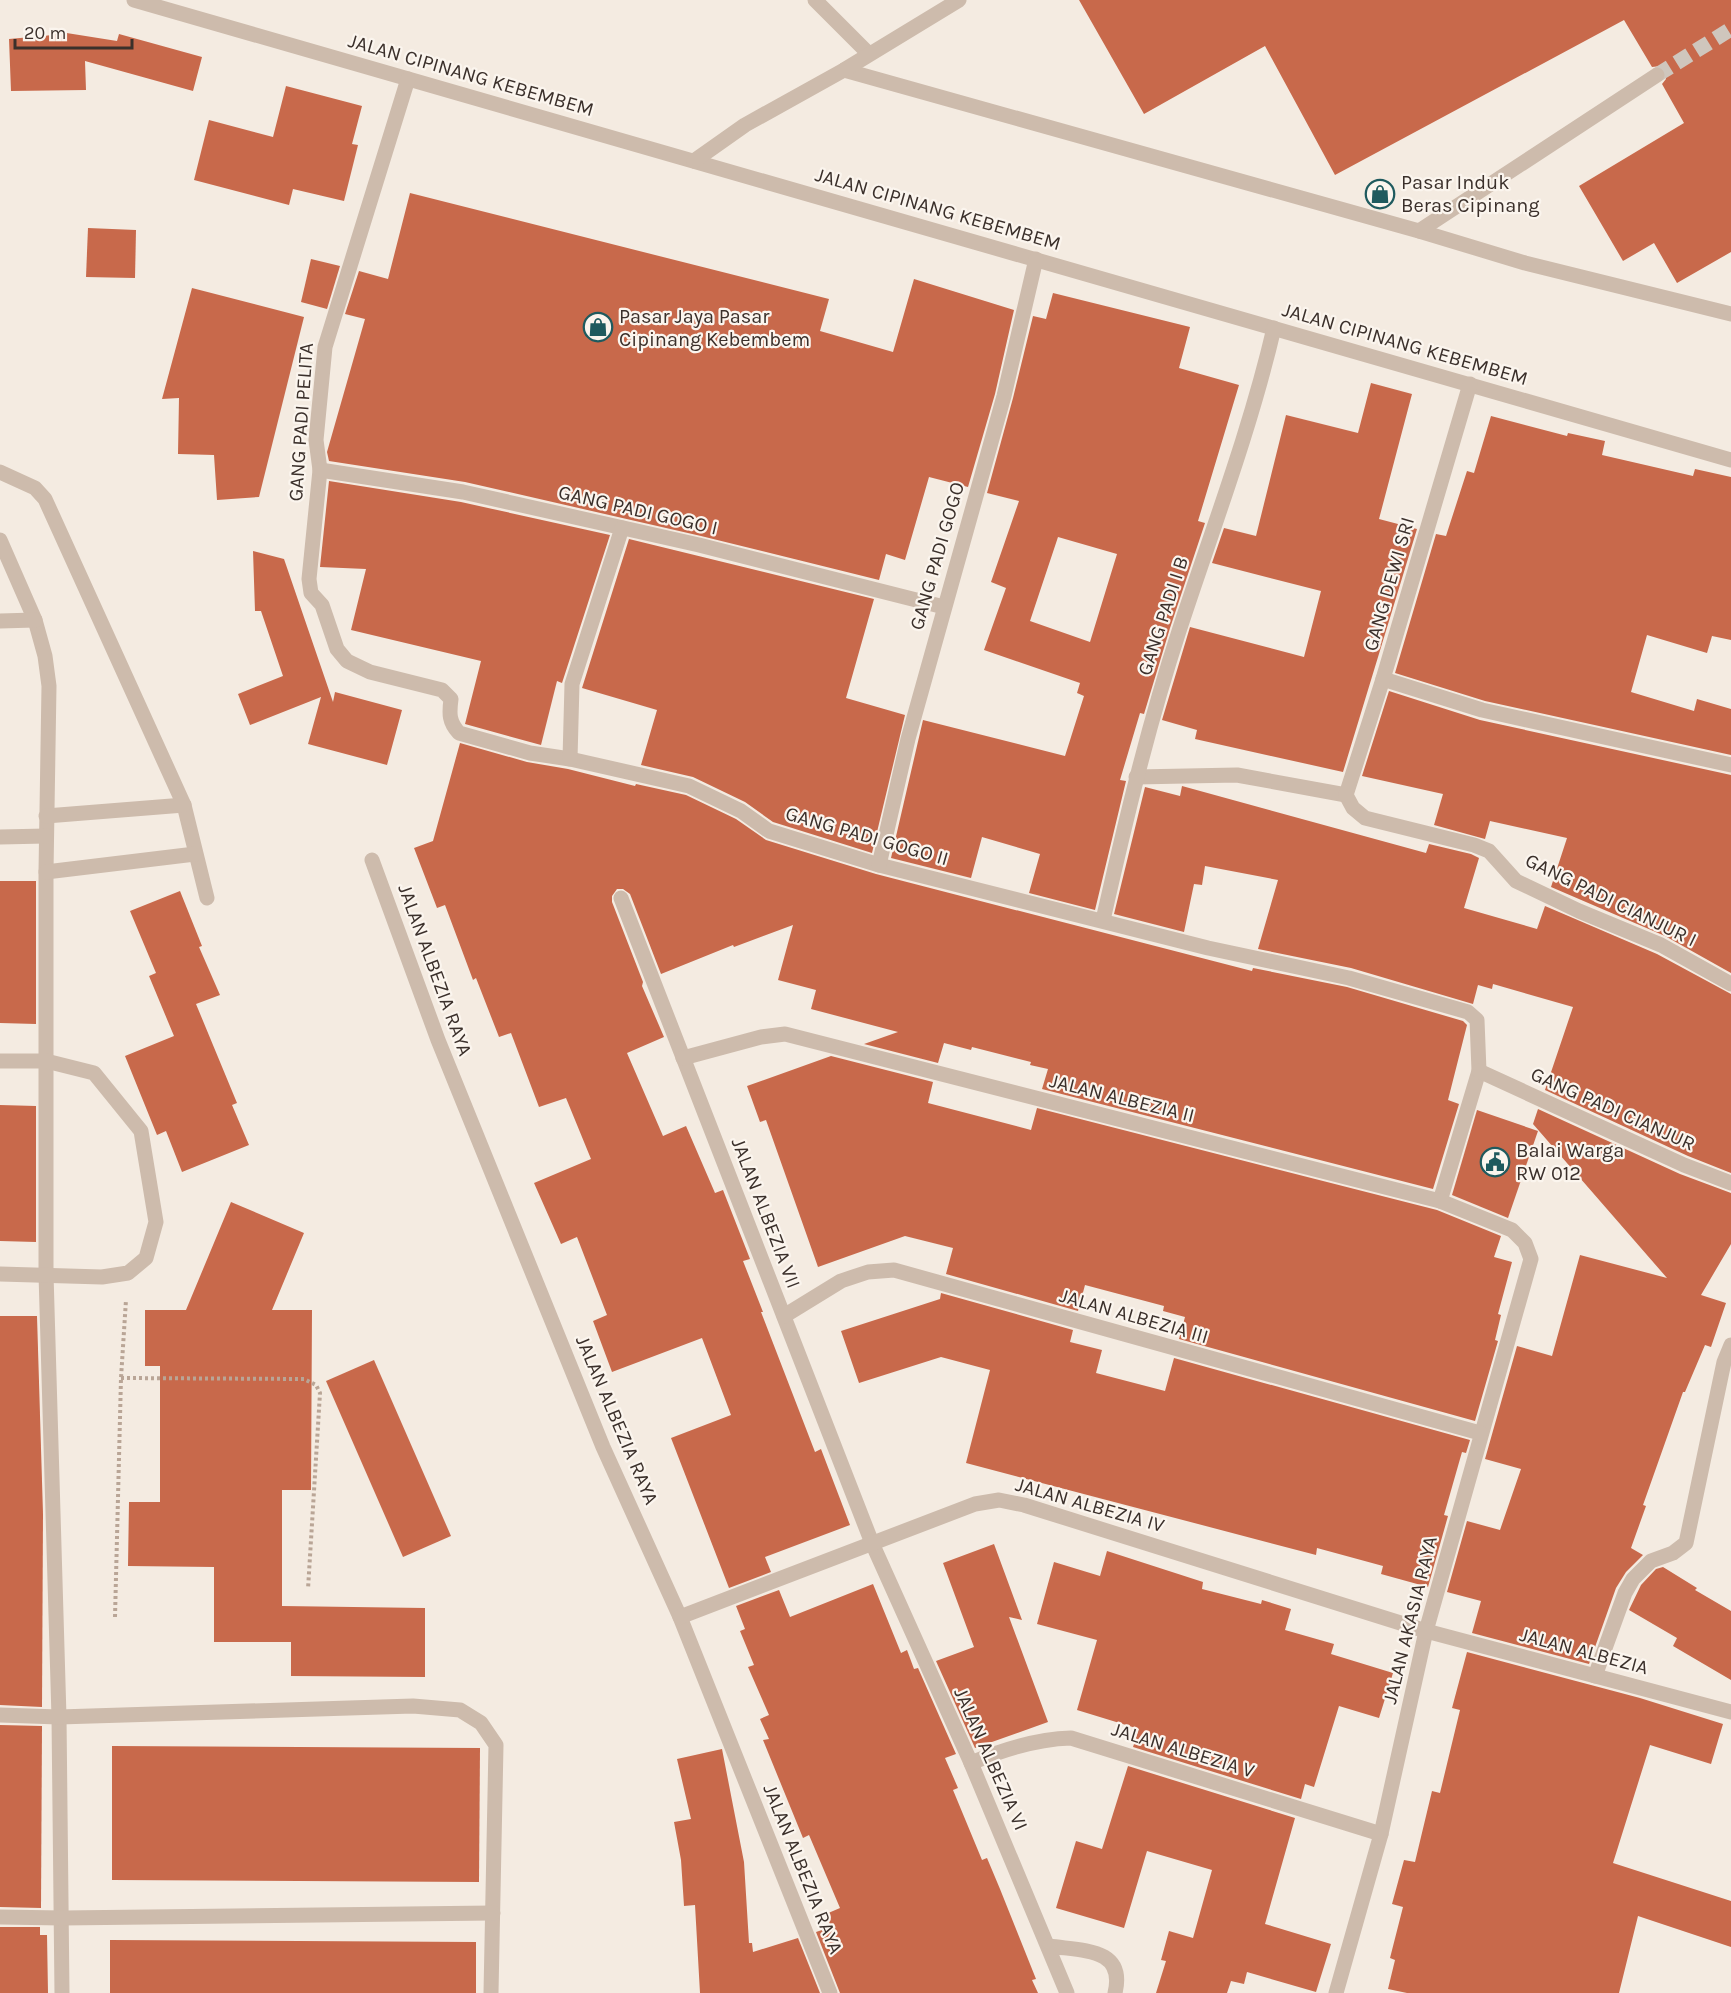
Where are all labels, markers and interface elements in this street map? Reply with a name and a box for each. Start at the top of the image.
scale bar [15,12,132,50]
text: 20 m [24,22,66,44]
street label: JALAN CIPINANG KEBEMBEM [346,29,596,121]
street label: JALAN CIPINANG KEBEMBEM [813,163,1063,255]
place label: Pasar Induk Beras Cipinang [1401,171,1540,217]
shop icon: Pasar Induk Beras Cipinang [1364,178,1396,210]
street label: JALAN CIPINANG KEBEMBEM [1280,298,1530,390]
place label: Pasar Jaya Pasar Cipinang Kebembem [619,305,810,351]
shop icon: Pasar Jaya Pasar Cipinang Kebembem [582,311,614,343]
street label: GANG PADI PELITA [284,342,318,502]
street label: GANG PADI GOGO [905,479,969,633]
street label: GANG PADI GOGO I [556,480,720,540]
street label: GANG DEWI SRI [1359,514,1419,654]
street label: GANG PADI I B [1133,554,1193,678]
street label: GANG PADI GOGO II [783,802,951,870]
street label: GANG PADI CIANJUR I [1522,849,1700,951]
street label: JALAN ALBEZIA RAYA [393,881,477,1059]
street label: GANG PADI CIANJUR [1527,1062,1699,1156]
street label: JALAN ALBEZIA II [1047,1069,1197,1127]
street label: JALAN ALBEZIA VII [727,1134,805,1292]
place label: Balai Warga RW 012 [1516,1139,1624,1185]
public building icon: Balai Warga RW 012 [1479,1146,1511,1178]
street label: JALAN ALBEZIA III [1057,1284,1211,1348]
street label: JALAN ALBEZIA RAYA [571,1332,663,1508]
street label: JALAN ALBEZIA IV [1013,1473,1167,1537]
street label: JALAN AKASIA RAYA [1378,1534,1442,1706]
street label: JALAN ALBEZIA [1517,1623,1651,1679]
street label: JALAN ALBEZIA VI [949,1684,1033,1834]
street label: JALAN ALBEZIA V [1109,1717,1257,1783]
street label: JALAN ALBEZIA RAYA [758,1781,848,1957]

